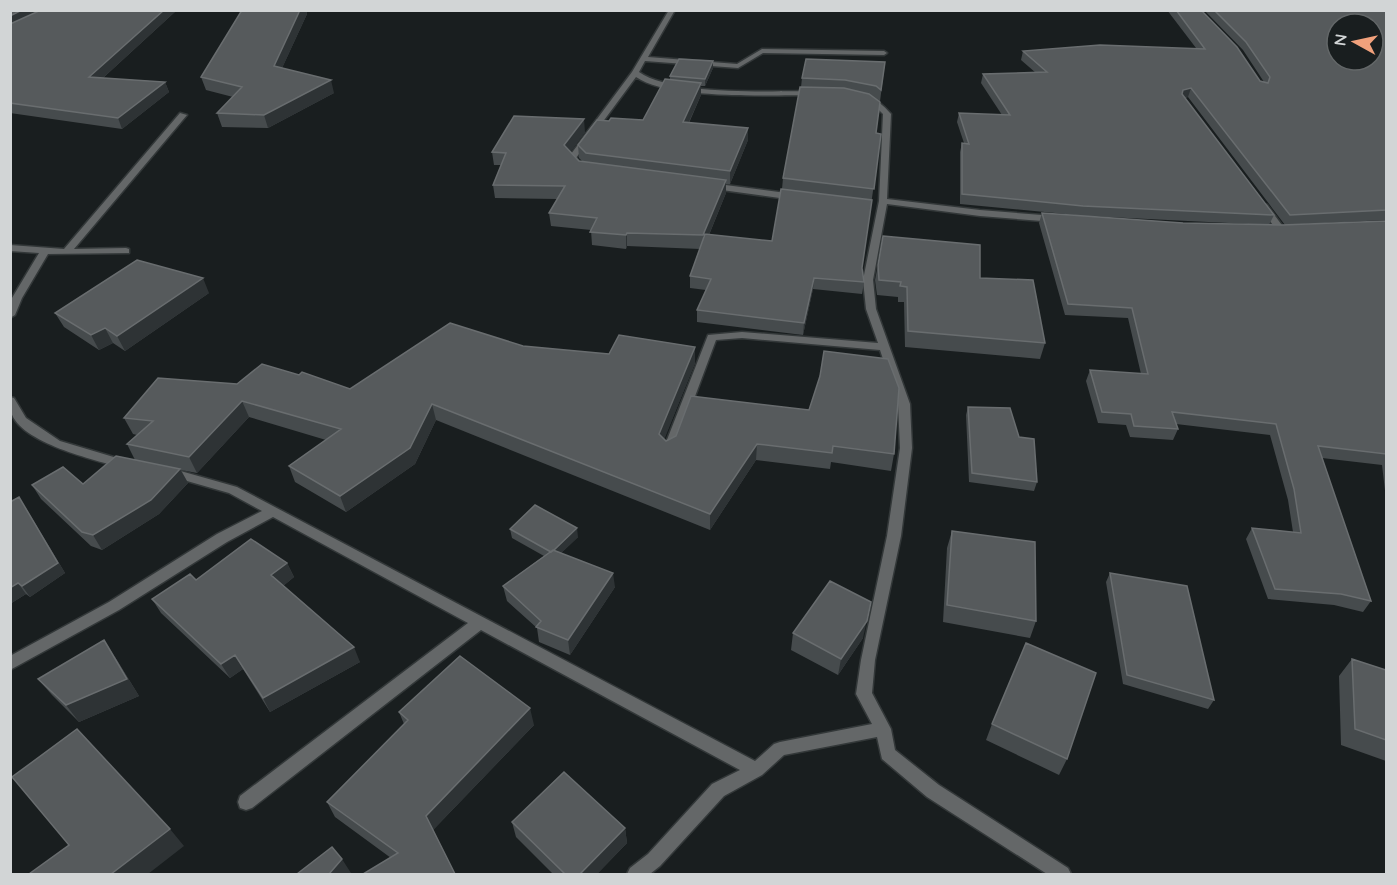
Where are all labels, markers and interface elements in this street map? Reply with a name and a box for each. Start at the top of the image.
north arrow [1325,12,1385,72]
text: N [1329,33,1351,47]

